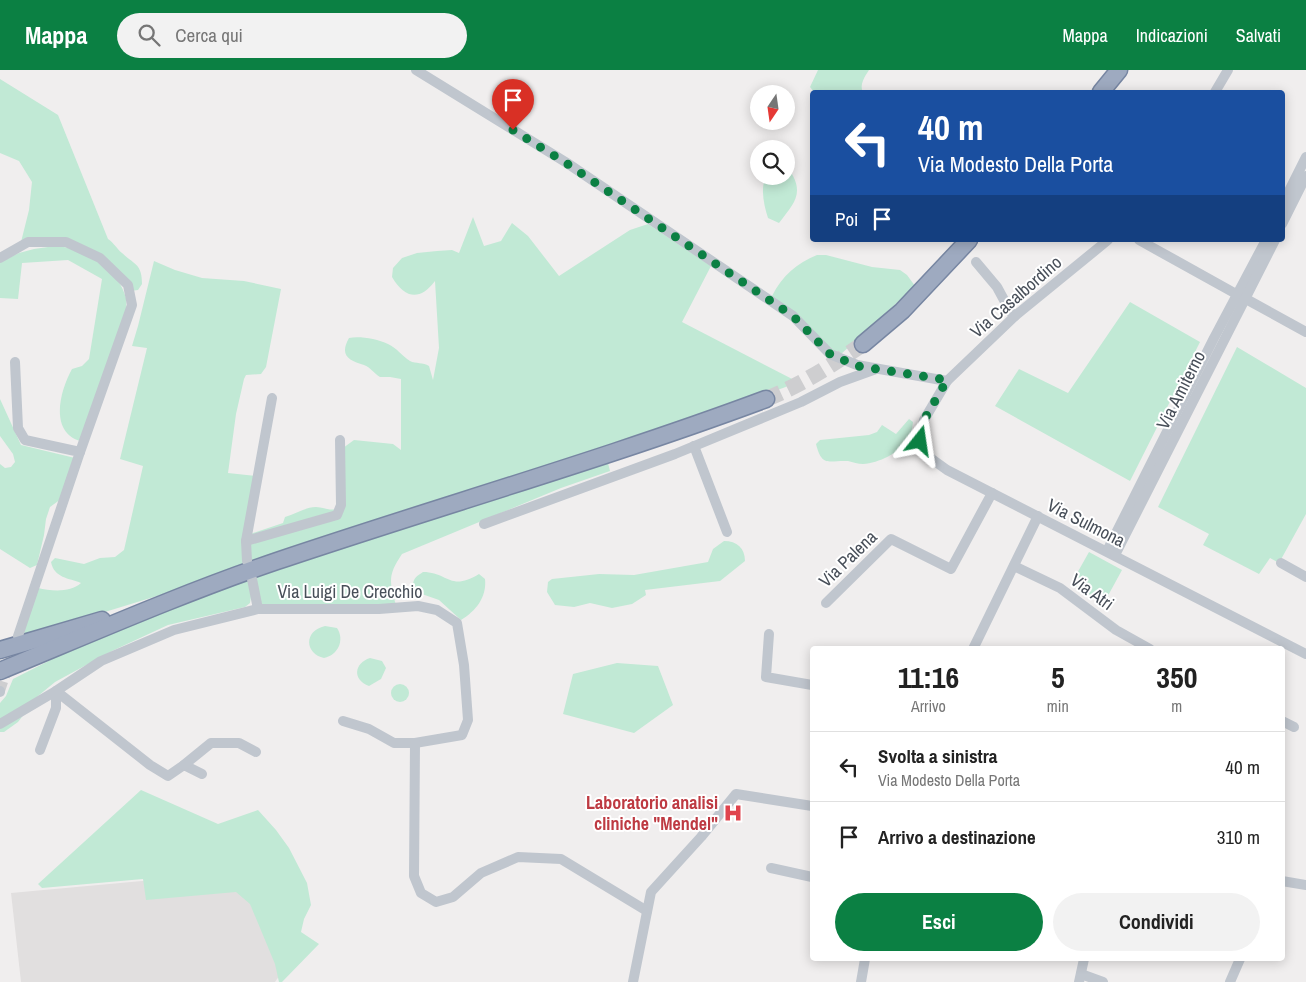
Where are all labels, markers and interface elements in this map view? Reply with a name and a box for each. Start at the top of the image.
search box [117,13,467,58]
text: Mappa [25,19,87,51]
icon: search [135,21,163,49]
text: Cerca qui [175,22,243,48]
text: Mappa [1063,23,1108,48]
text: Indicazioni [1136,23,1208,48]
text: Salvati [1236,23,1281,48]
pin [492,79,534,130]
north arrow [750,85,795,130]
map controls [750,85,795,185]
icon: arrive [499,86,527,114]
text: 40 m [918,104,983,151]
icon: left [835,110,900,175]
button: search [750,140,795,185]
text: Via Modesto Della Porta [918,149,1113,179]
icon: arrive [868,205,896,233]
text: Poi [835,206,858,232]
street label: Via Casalbordino [965,250,1067,343]
street label: Via Amiterno [1150,346,1211,433]
position arrow [893,414,945,466]
street label: Via Sulmona [1043,492,1129,553]
street label: Via Palena [813,525,882,593]
street label: Via Atri [1065,567,1119,616]
street label: Via Luigi De Crecchio [278,579,422,604]
text: 11:16 [898,657,959,697]
text: 5 [1051,657,1065,697]
text: 350 [1156,657,1197,697]
text: Arrivo [911,695,946,717]
text: min [1047,695,1069,717]
text: m [1171,695,1182,717]
text: Svolta a sinistra [878,743,998,769]
icon: left [835,753,863,781]
text: 40 m [1225,754,1260,780]
text: Via Modesto Della Porta [878,769,1020,791]
place label: Laboratorio analisi cliniche "Mendel" [586,790,718,836]
hospital icon: Laboratorio analisi cliniche "Mendel" [722,802,744,824]
icon: arrive [835,823,863,851]
text: Arrivo a destinazione [878,824,1036,850]
text: 310 m [1217,824,1260,850]
button: Esci [835,893,1043,951]
button: Condividi [1053,893,1260,951]

